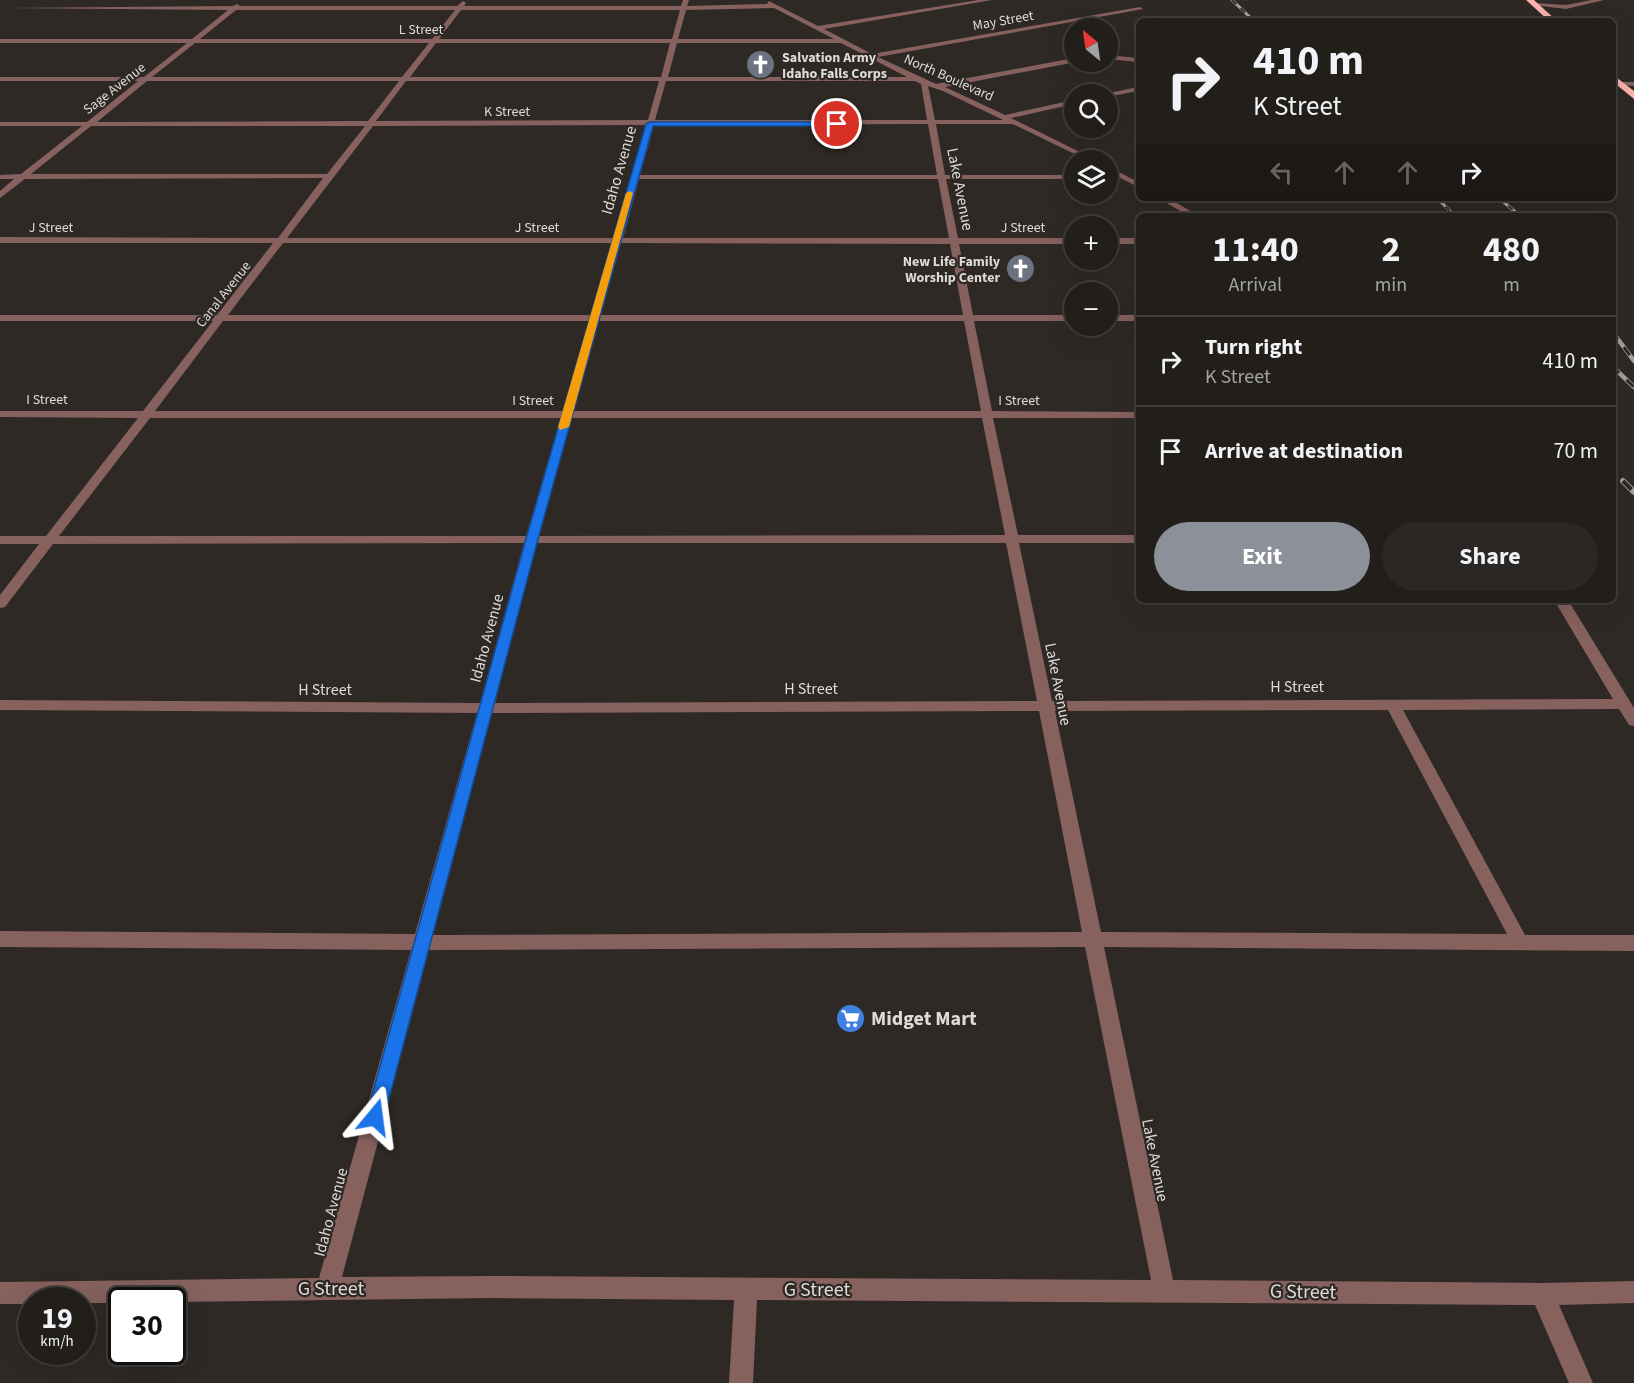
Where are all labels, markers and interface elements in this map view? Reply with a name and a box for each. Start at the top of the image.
street label: May Street [971,6,1036,36]
north arrow [1064,18,1118,72]
map controls [1064,18,1118,336]
street label: L Street [399,20,444,40]
text: 410 m [1253,31,1364,91]
icon: right [1154,42,1232,120]
place label: Salvation Army Idaho Falls Corps [782,48,887,84]
church icon: Salvation Army Idaho Falls Corps [745,49,777,81]
street label: North Boulevard [900,49,997,107]
street label: Sage Avenue [79,58,150,120]
button: search [1064,84,1118,138]
text: K Street [1253,87,1342,126]
pin [811,98,862,149]
street label: K Street [484,102,530,122]
icon: arrive [820,107,853,140]
street label: Idaho Avenue [596,123,642,217]
street label: Lake Avenue [941,146,979,233]
button: layers [1064,150,1118,204]
icon: left [1265,156,1298,189]
icon: ahead [1328,156,1361,189]
icon: ahead [1391,156,1424,189]
icon: right [1454,156,1487,189]
button: + [1064,216,1118,270]
street label: J Street [29,218,74,238]
street label: J Street [515,218,560,238]
street label: J Street [1001,218,1046,238]
text: 11:40 [1212,224,1299,275]
text: 2 [1381,224,1400,275]
text: 480 [1483,224,1540,275]
place label: New Life Family Worship Center [903,252,1001,288]
church icon: New Life Family Worship Center [1005,253,1037,285]
street label: Canal Avenue [192,257,256,332]
text: Arrival [1228,271,1282,299]
text: min [1375,271,1407,299]
text: m [1503,271,1520,299]
button: − [1064,282,1118,336]
text: Turn right [1205,331,1302,363]
icon: right [1154,345,1187,378]
text: 410 m [1543,345,1598,377]
text: K Street [1205,363,1271,391]
street label: I Street [26,390,68,410]
street label: I Street [512,391,554,411]
street label: I Street [998,391,1040,411]
icon: arrive [1154,435,1187,468]
text: Arrive at destination [1205,435,1403,467]
text: 70 m [1553,435,1598,467]
button: Exit [1154,522,1370,591]
button: Share [1382,522,1598,591]
street label: Idaho Avenue [465,591,509,685]
street label: Lake Avenue [1039,641,1077,728]
street label: H Street [1270,676,1324,698]
street label: H Street [784,678,838,700]
street label: H Street [298,679,352,701]
supermarket icon: Midget Mart [834,1002,866,1034]
place label: Midget Mart [871,1005,977,1033]
position arrow [343,1085,407,1149]
street label: Lake Avenue [1136,1117,1174,1204]
street label: Idaho Avenue [309,1165,353,1259]
street label: G Street [298,1275,364,1303]
street label: G Street [784,1276,850,1304]
street label: G Street [1270,1277,1337,1307]
speed limit sign: 30 [108,1287,186,1365]
text: 19 [41,1297,73,1340]
text: km/h [40,1331,74,1352]

